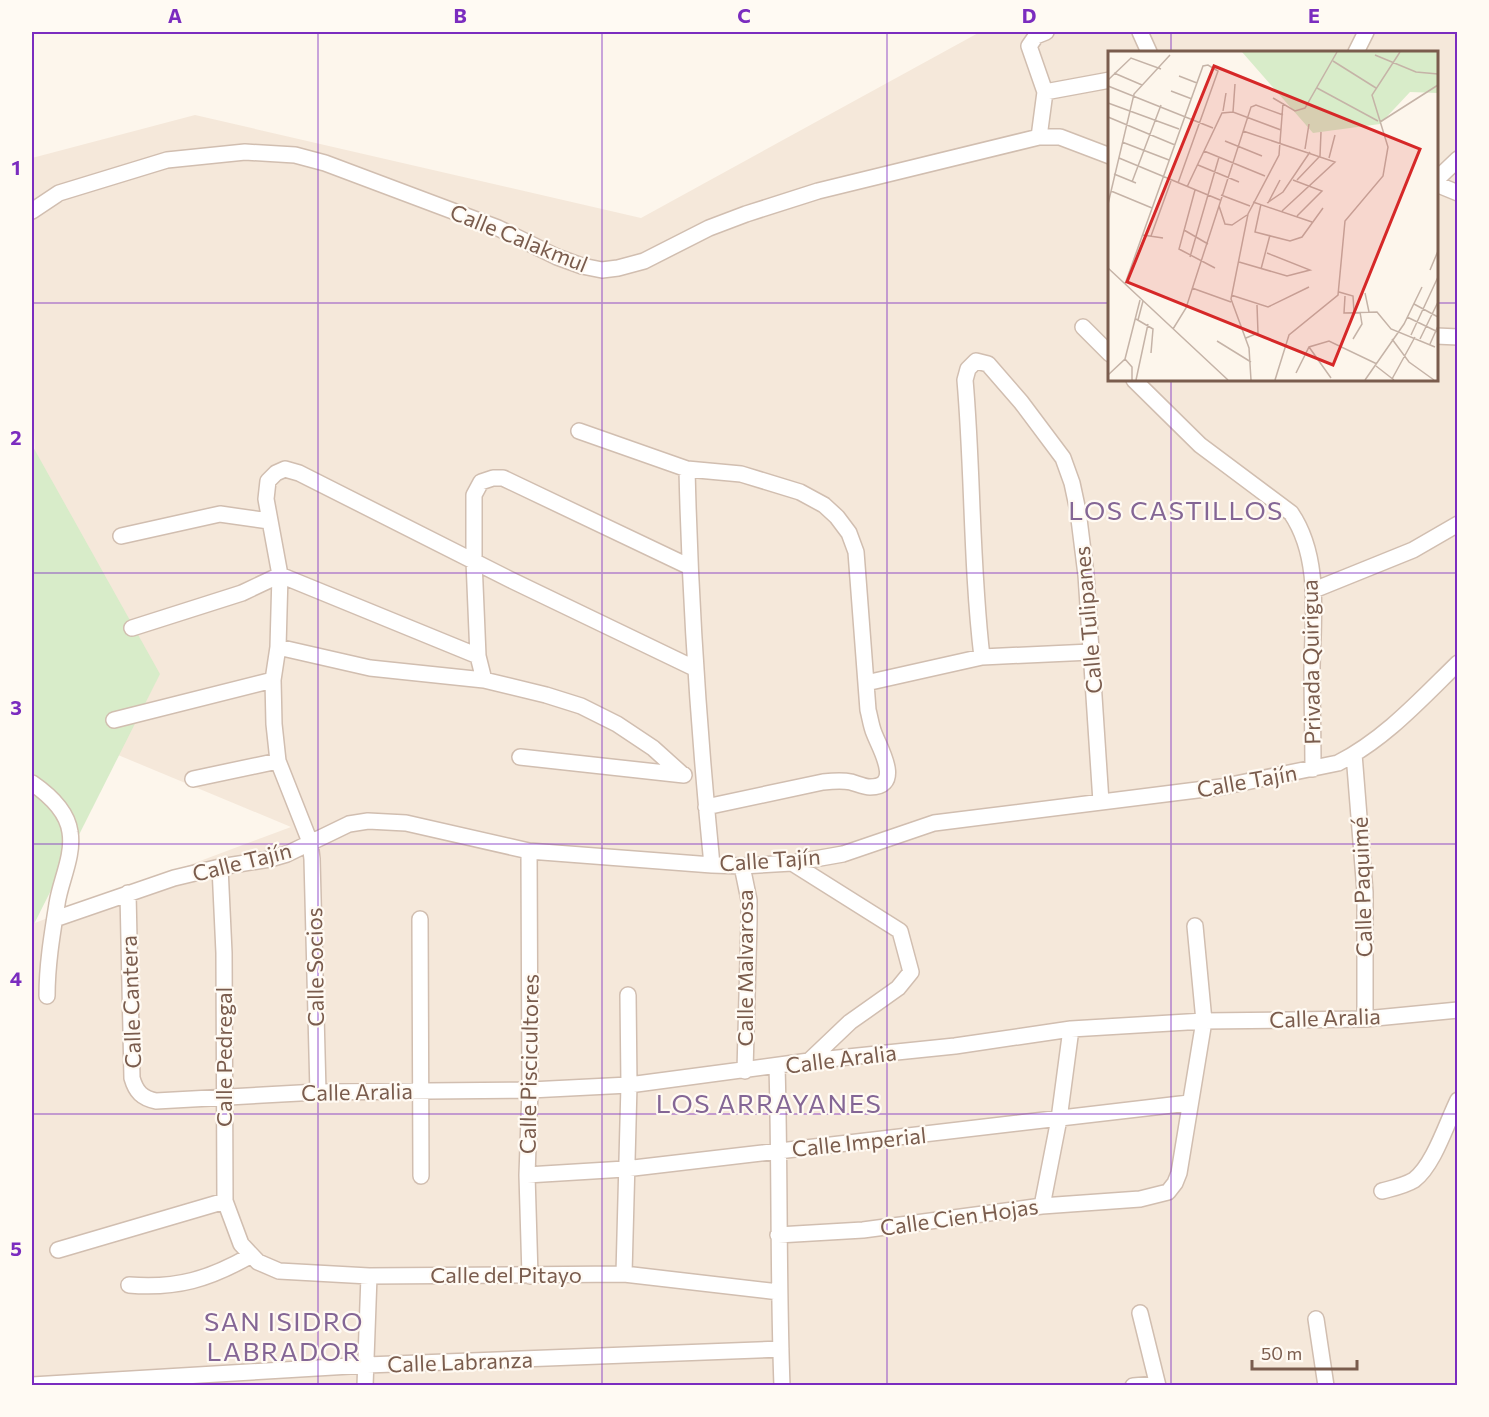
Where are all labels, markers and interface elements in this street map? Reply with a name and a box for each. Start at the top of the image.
text: A [168,3,182,27]
text: B [453,3,467,27]
text: C [737,3,751,27]
text: D [1022,3,1036,27]
text: E [1308,3,1320,27]
inset map [1108,51,1438,381]
text: 1 [11,155,21,179]
street label: Calle Calakmul [446,198,592,277]
text: 2 [10,425,22,449]
district label: LOS CASTILLOS [1068,494,1284,525]
street label: Calle Tulipanes [1068,545,1107,695]
street label: Privada Quirigua [1296,579,1325,745]
text: 3 [10,695,22,719]
street label: Calle Tajín [1195,758,1299,803]
street label: Calle Paquimé [1346,816,1377,958]
street label: Calle Tajín [190,836,294,887]
street label: Calle Tajín [719,843,821,876]
street label: Calle Malvarosa [731,890,758,1046]
street label: Calle Socios [300,907,329,1027]
street label: Calle Cantera [115,935,146,1069]
text: 4 [10,966,22,990]
street label: Calle Piscicultores [513,974,544,1154]
street label: Calle Pedregal [210,987,237,1127]
street label: Calle Aralia [1269,1002,1381,1033]
street label: Calle Aralia [784,1038,898,1079]
street label: Calle Aralia [301,1077,413,1106]
district label: LOS ARRAYANES [656,1087,882,1118]
street label: Calle Imperial [790,1121,928,1162]
street label: Calle Cien Hojas [878,1192,1040,1241]
text: 5 [10,1236,22,1260]
street label: Calle del Pitayo [430,1261,582,1288]
district label: SAN ISIDRO LABRADOR [204,1305,364,1366]
scale bar [1252,1333,1357,1371]
text: 50 m [1261,1342,1302,1364]
street label: Calle Labranza [387,1345,533,1378]

